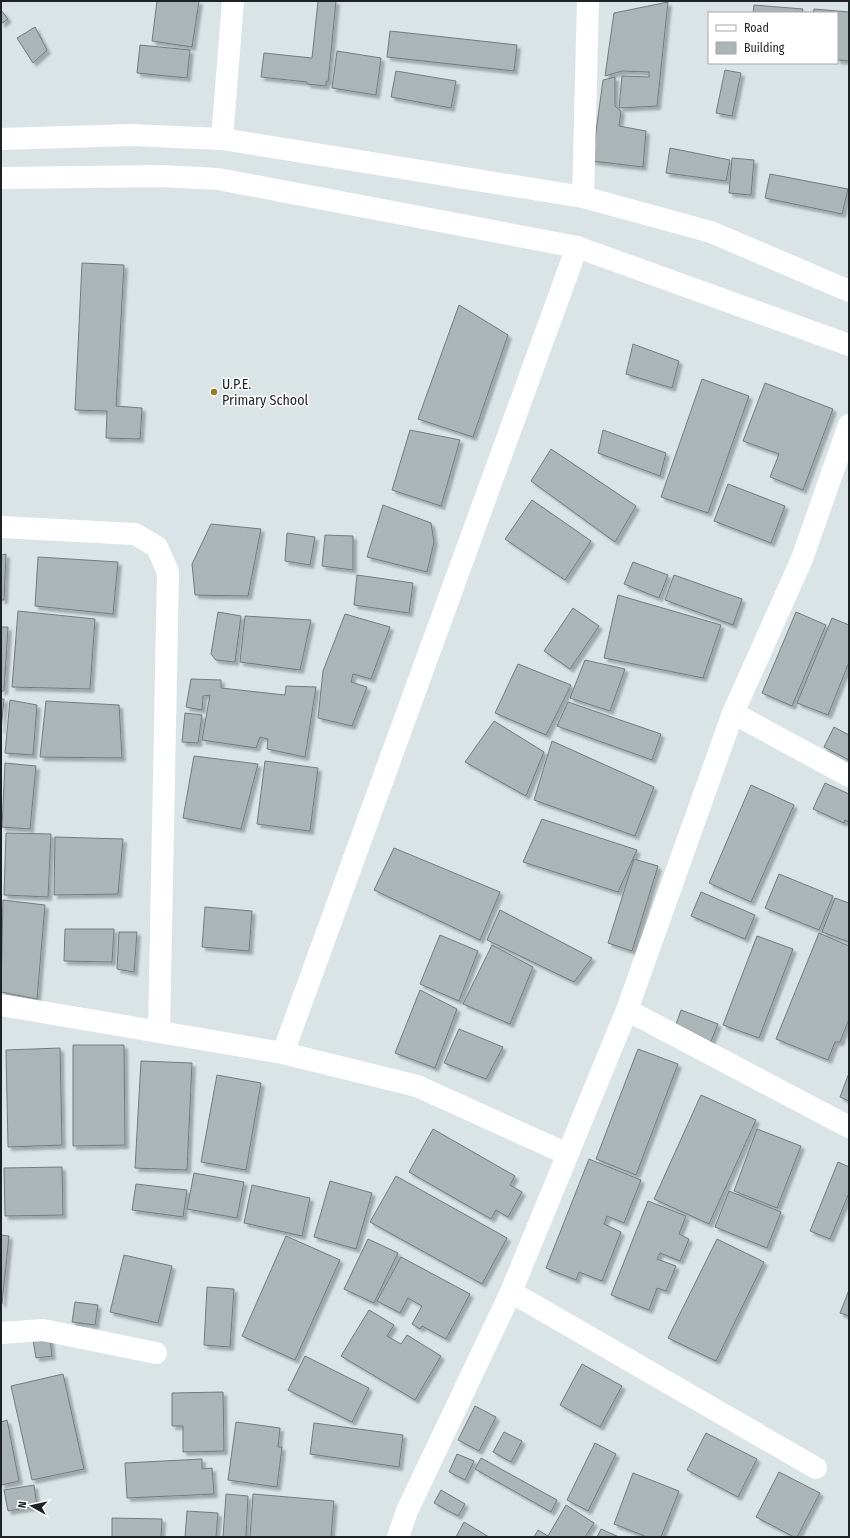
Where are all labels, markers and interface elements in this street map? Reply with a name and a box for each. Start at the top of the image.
legend [708,12,838,64]
text: Road [744,21,769,35]
text: Building [744,41,785,55]
place label: U.P.E. Primary School [222,376,309,409]
marker: U.P.E. Primary School [209,387,219,397]
north arrow [12,1486,52,1526]
text: N [16,1501,29,1509]

